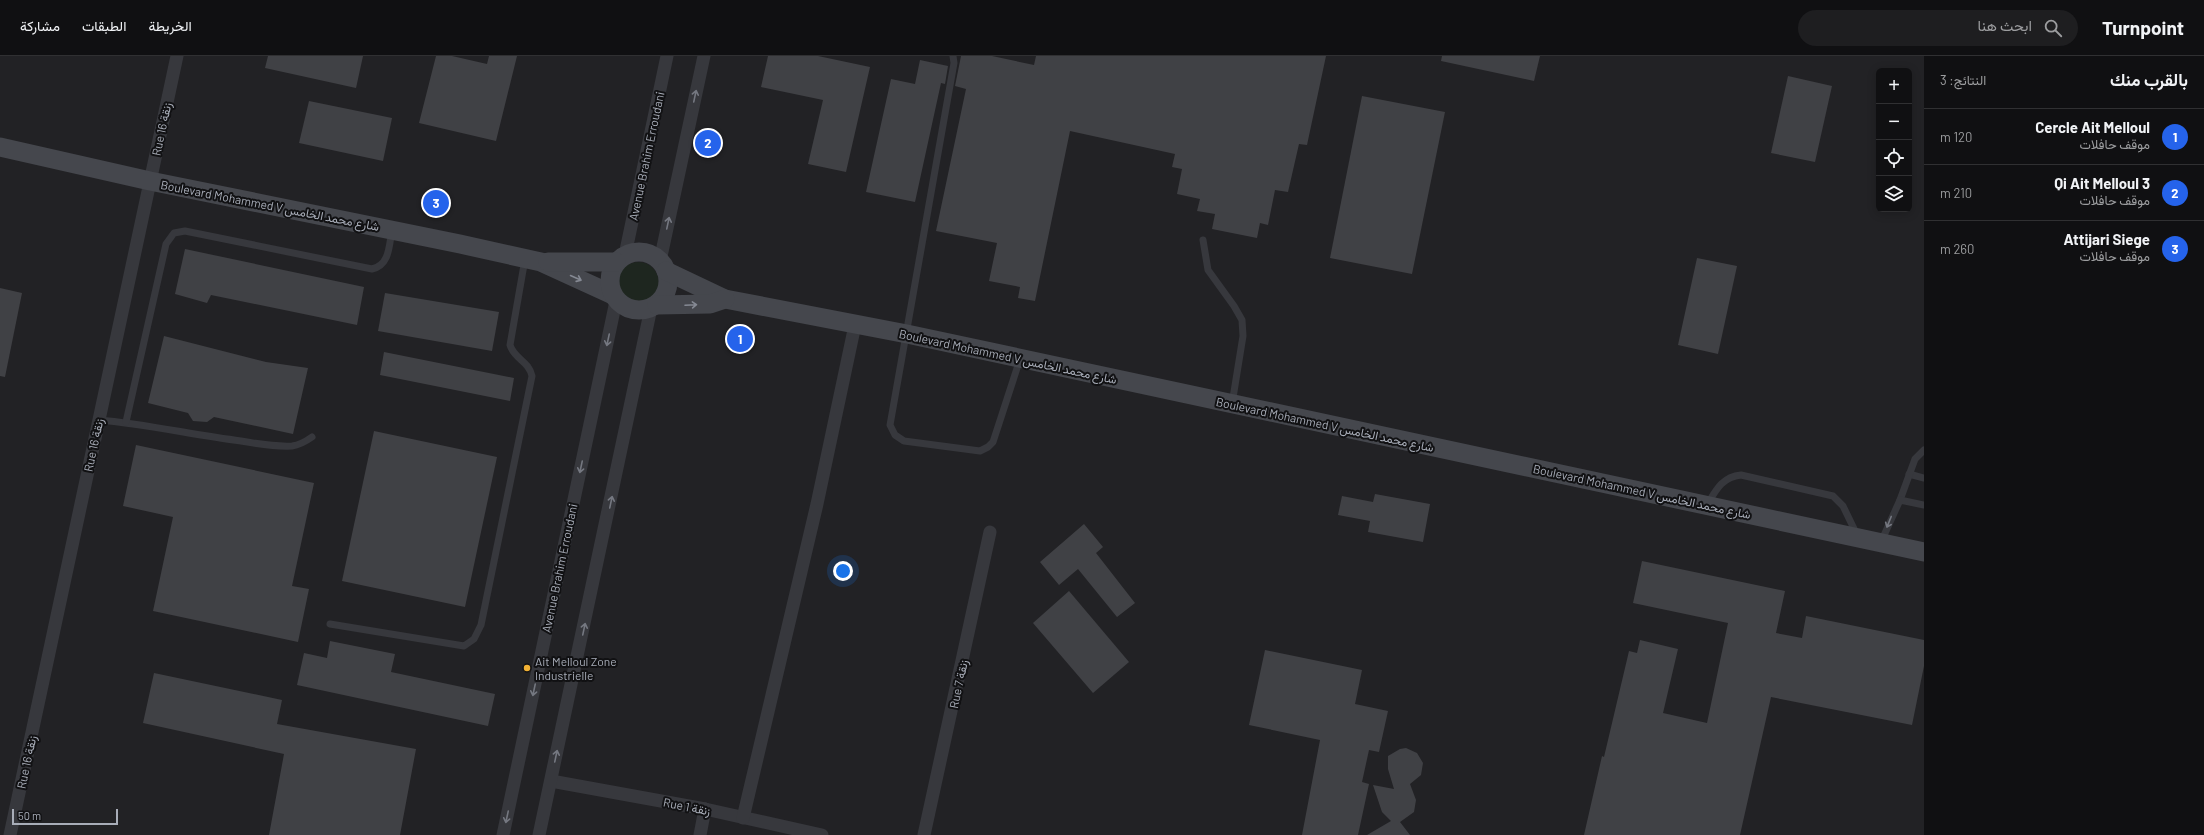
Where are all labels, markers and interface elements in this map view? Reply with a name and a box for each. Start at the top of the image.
search box [1798,10,2078,46]
text: ابحث هنا [1978,16,2032,34]
text: Turnpoint [2102,16,2184,39]
text: مشاركة [20,17,60,34]
text: الطبقات [82,17,126,34]
text: الخريطة [148,17,192,34]
icon: search [2042,17,2064,39]
map controls [1876,68,1912,212]
button: + [1876,68,1912,104]
text: بالقرب منك [2110,69,2188,89]
text: النتائج: 3 [1940,72,1986,88]
street label: Avenue Brahim Erroudani [625,90,667,222]
one-way arrow [692,90,700,103]
street label: Rue 16 زنقة [149,101,175,157]
button: − [1876,104,1912,140]
text: Cercle Ait Melloul [2035,118,2150,136]
pin: 2 [695,128,721,158]
text: 120 m [1940,129,1972,145]
text: 1 [2173,129,2177,145]
text: موقف حافلات [2079,136,2150,152]
button: locate [1876,140,1912,176]
text: Qi Ait Melloul 3 [2054,174,2150,192]
button: layers [1876,176,1912,212]
street label: Boulevard Mohammed V شارع محمد الخامس [159,177,380,236]
text: 210 m [1940,185,1972,201]
text: 2 [2171,185,2179,201]
pin: 3 [423,188,449,218]
text: موقف حافلات [2079,192,2150,208]
one-way arrow [665,217,673,230]
text: Attijari Siege [2063,230,2150,248]
text: 260 m [1940,241,1974,257]
text: 3 [2171,241,2179,257]
text: موقف حافلات [2079,248,2150,264]
one-way arrow [570,275,582,282]
one-way arrow [684,301,697,309]
pin: 1 [727,324,753,354]
street label: Boulevard Mohammed V شارع محمد الخامس [897,326,1118,389]
one-way arrow [603,333,611,346]
street label: Boulevard Mohammed V شارع محمد الخامس [1214,394,1435,457]
street label: Rue 16 زنقة [81,417,107,473]
one-way arrow [576,460,584,473]
street label: Boulevard Mohammed V شارع محمد الخامس [1531,461,1752,524]
one-way arrow [607,495,615,508]
street label: Avenue Brahim Erroudani [538,502,580,634]
one-way arrow [1885,516,1892,528]
your location [833,561,853,581]
one-way arrow [580,623,588,636]
place label: Ait Melloul Zone Industrielle [535,654,617,682]
street label: Rue 7 زنقة [946,658,972,710]
marker: Ait Melloul Zone Industrielle [522,663,532,673]
one-way arrow [529,683,537,696]
street label: Rue 16 زنقة [14,734,40,790]
one-way arrow [553,750,561,763]
street label: Rue 1 زنقة [662,795,712,819]
scale bar [12,807,118,826]
text: 50 m [18,809,41,822]
one-way arrow [502,810,510,823]

